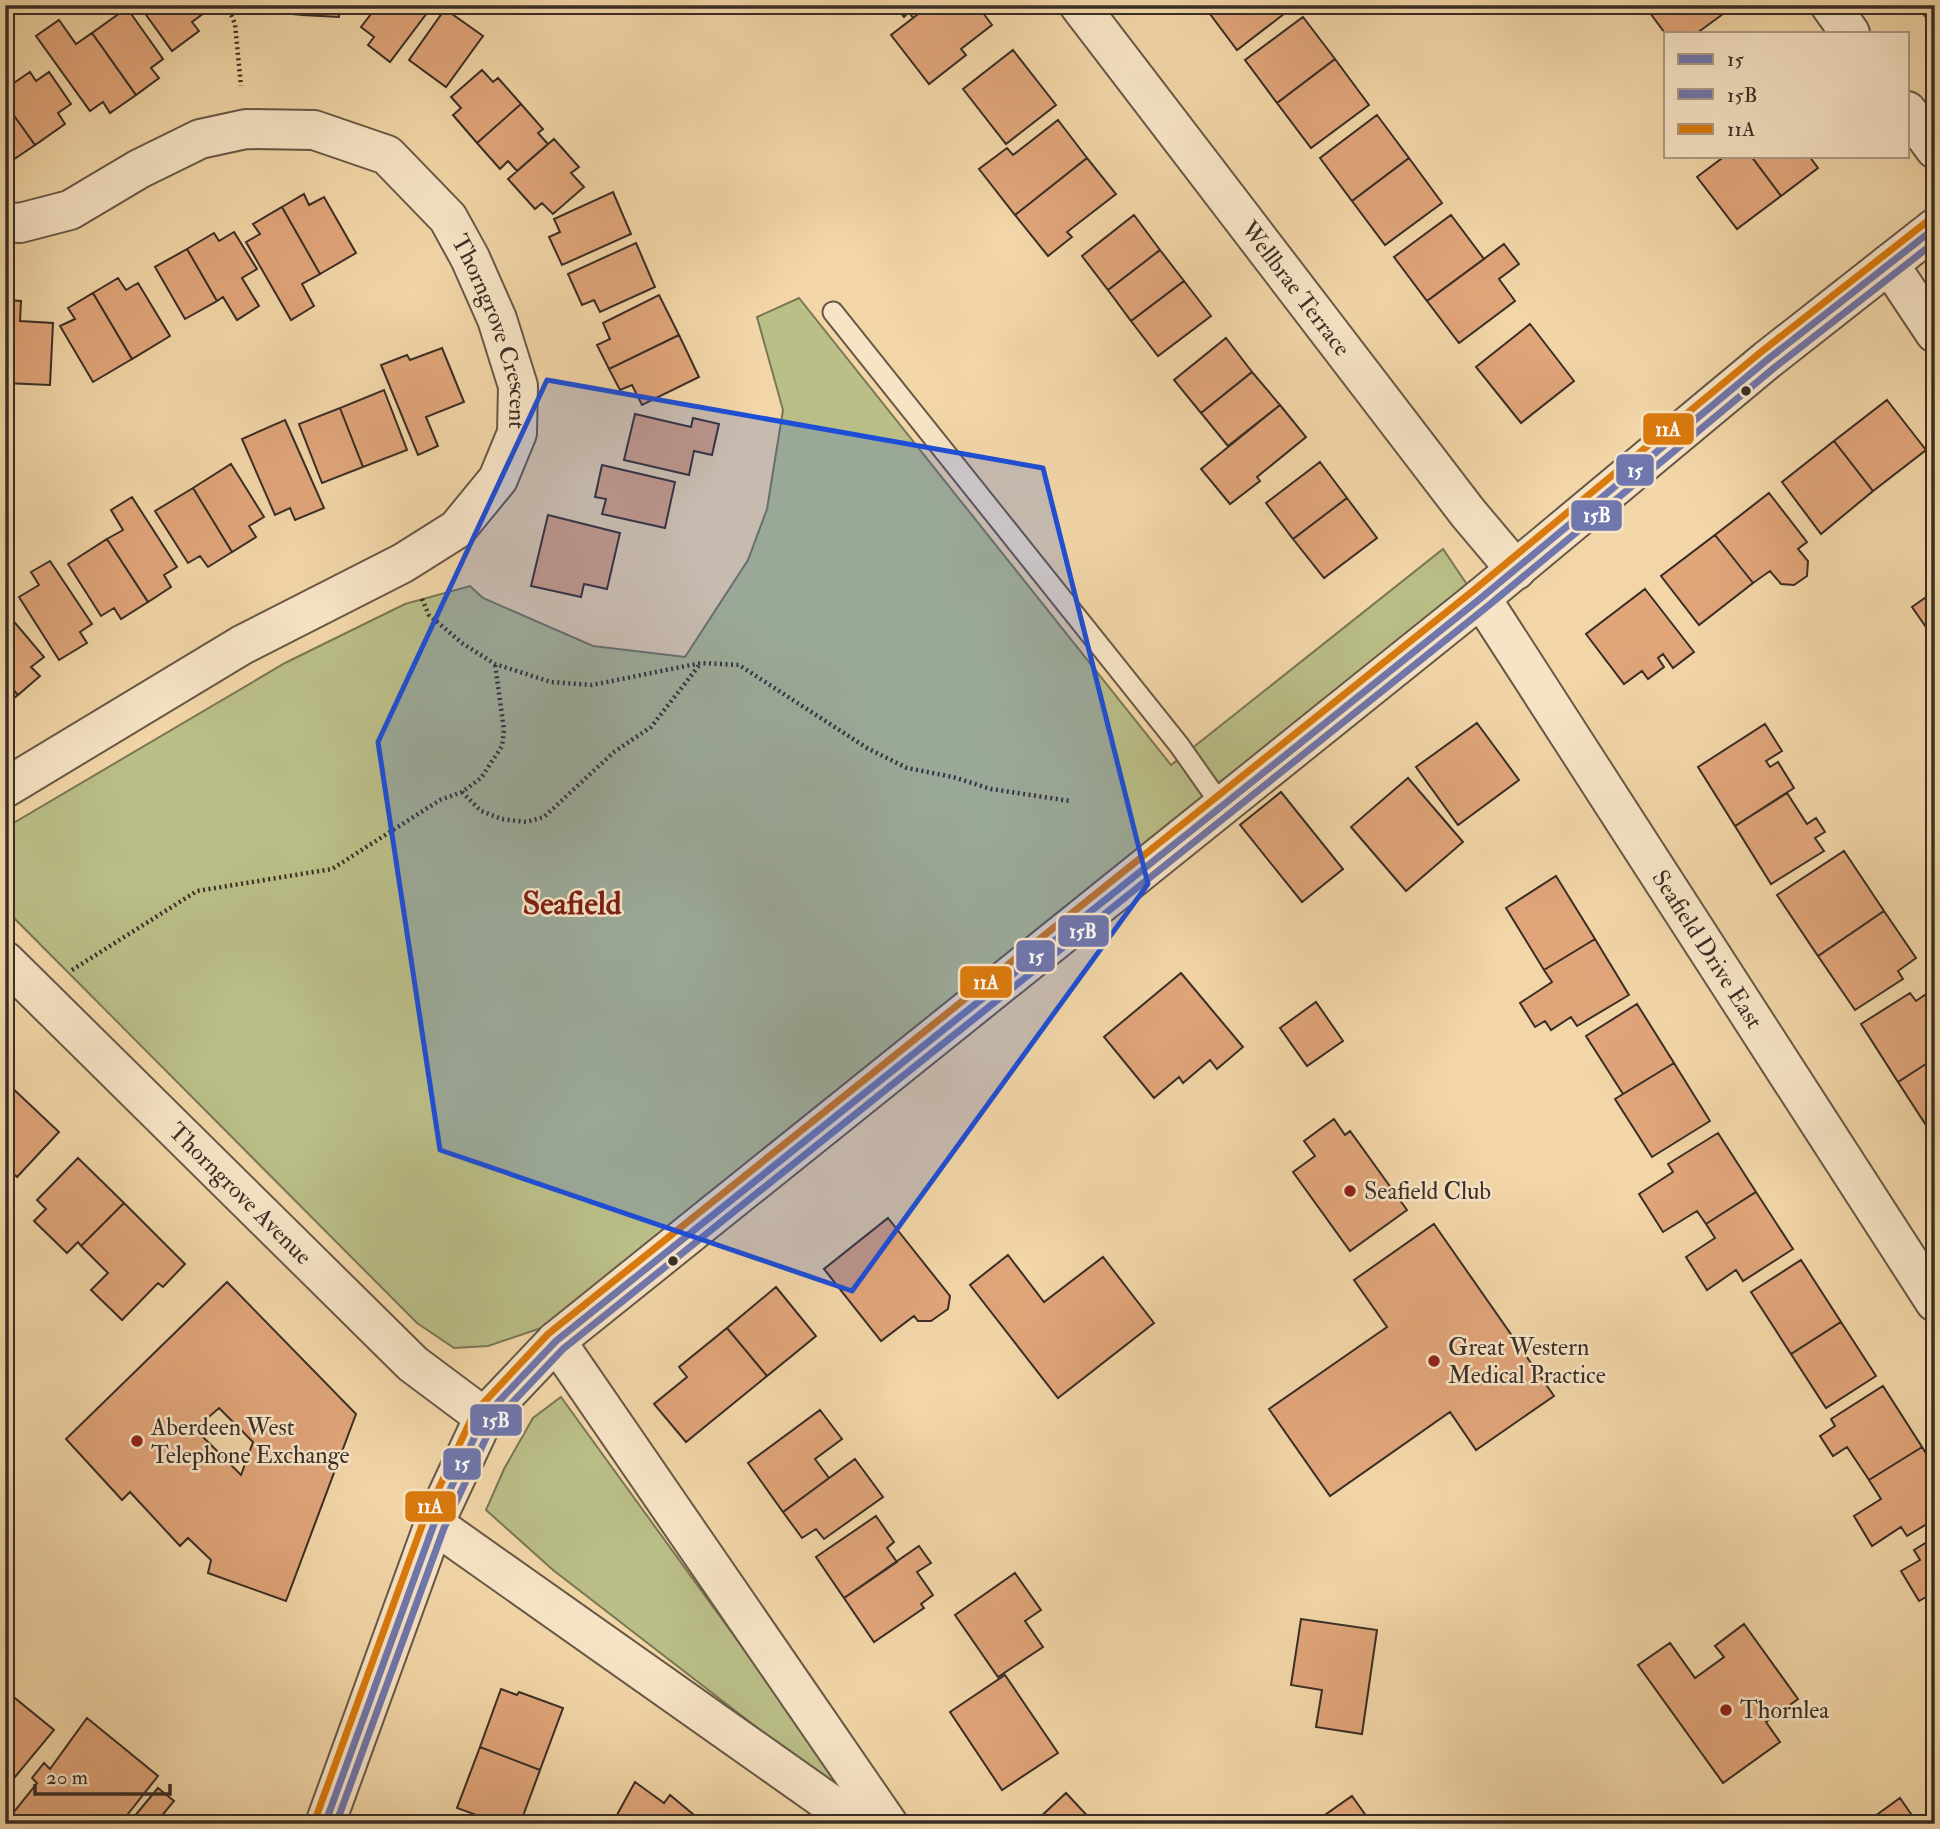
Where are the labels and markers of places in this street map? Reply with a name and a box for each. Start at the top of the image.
unlabelled marker [1739,384,1753,398]
place label: Seafield Club [1364,1176,1491,1207]
marker: Seafield Club [1342,1183,1358,1199]
unlabelled marker [666,1254,680,1268]
place label: Great Western Medical Practice [1448,1332,1606,1391]
marker: Great Western Medical Practice [1426,1353,1442,1369]
place label: Aberdeen West Telephone Exchange [150,1412,350,1471]
marker: Aberdeen West Telephone Exchange [129,1433,145,1449]
place label: Thornlea [1740,1695,1830,1726]
marker: Thornlea [1718,1702,1734,1718]

